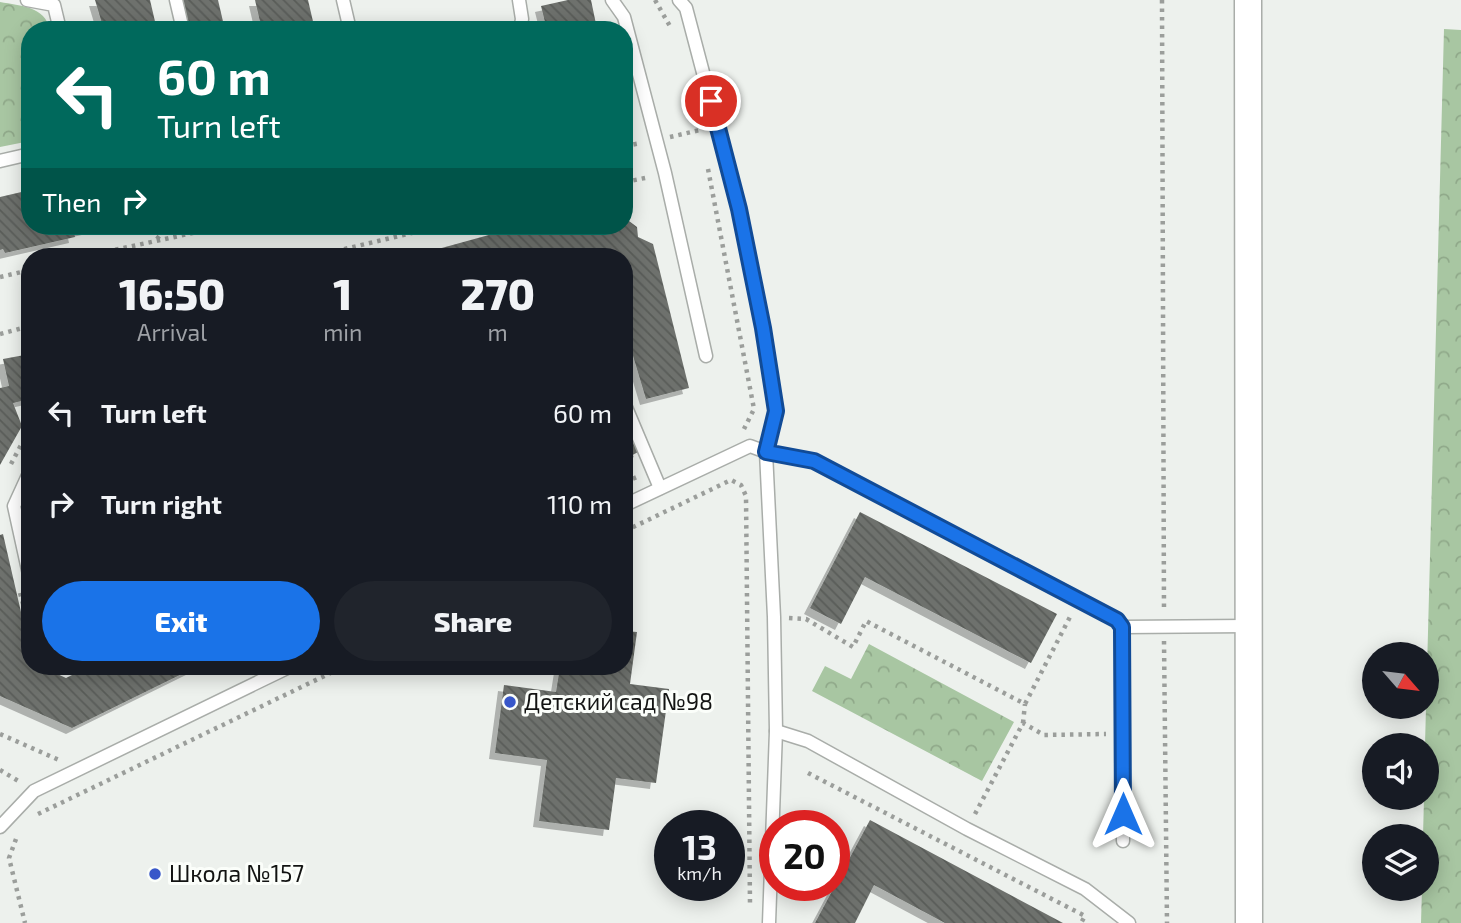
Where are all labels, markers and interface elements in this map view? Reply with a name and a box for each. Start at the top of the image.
text: 60 m [157,46,271,105]
icon: left [42,49,133,140]
pin [681,71,741,131]
icon: arrive [692,82,730,120]
text: Turn left [157,106,281,144]
icon: right [115,182,153,220]
text: Then [42,186,101,217]
text: 16:50 [119,268,225,318]
text: 1 [333,268,352,318]
text: 270 [460,268,535,318]
text: Arrival [137,318,207,346]
text: min [323,318,362,346]
text: m [488,318,508,346]
icon: left [42,394,80,432]
text: Turn left [101,397,207,428]
text: 60 m [553,397,612,428]
icon: right [42,485,80,523]
text: Turn right [101,488,222,519]
text: 110 m [547,488,612,519]
button: Exit [42,581,320,661]
button: Share [334,581,612,661]
north arrow [1362,642,1438,719]
map controls [1362,642,1439,901]
place label: Детский сад №98 [524,687,713,715]
marker: Детский сад №98 [502,694,518,710]
button: sound [1362,733,1439,810]
position arrow [1086,777,1160,851]
speed limit sign: 20 [759,810,850,901]
button: layers [1362,824,1439,901]
text: 13 [682,825,717,867]
place label: Школа №157 [169,859,304,887]
text: km/h [677,862,722,884]
marker: Школа №157 [147,866,163,882]

